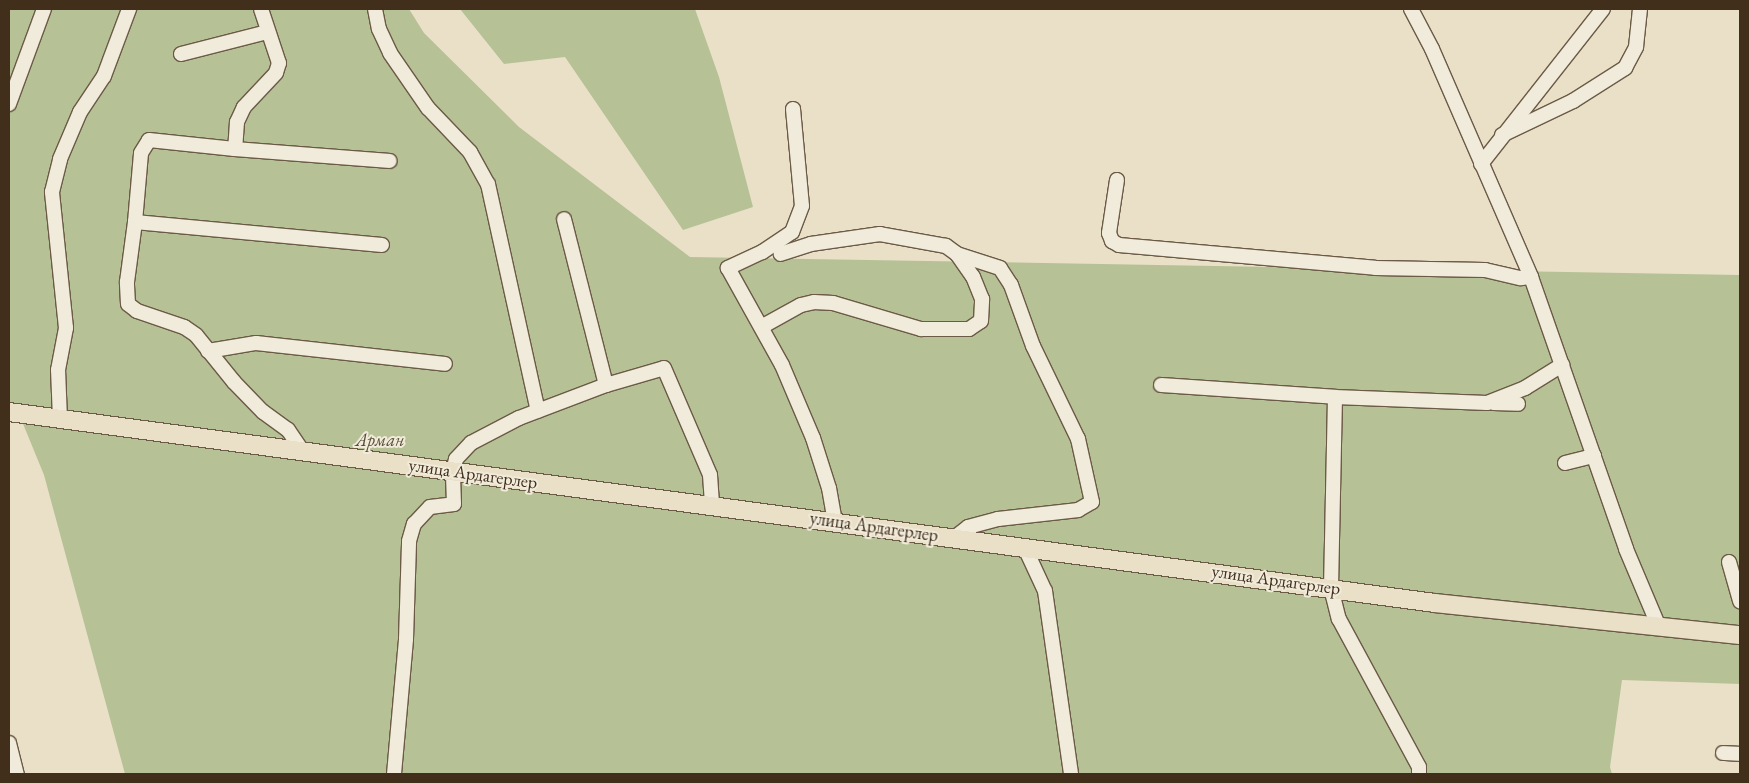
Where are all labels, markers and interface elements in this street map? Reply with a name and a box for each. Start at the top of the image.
park label: Арман [356,429,404,451]
street label: улица Ардагерлер [407,454,539,494]
street label: улица Ардагерлер [808,507,940,547]
street label: улица Ардагерлер [1210,560,1342,600]

